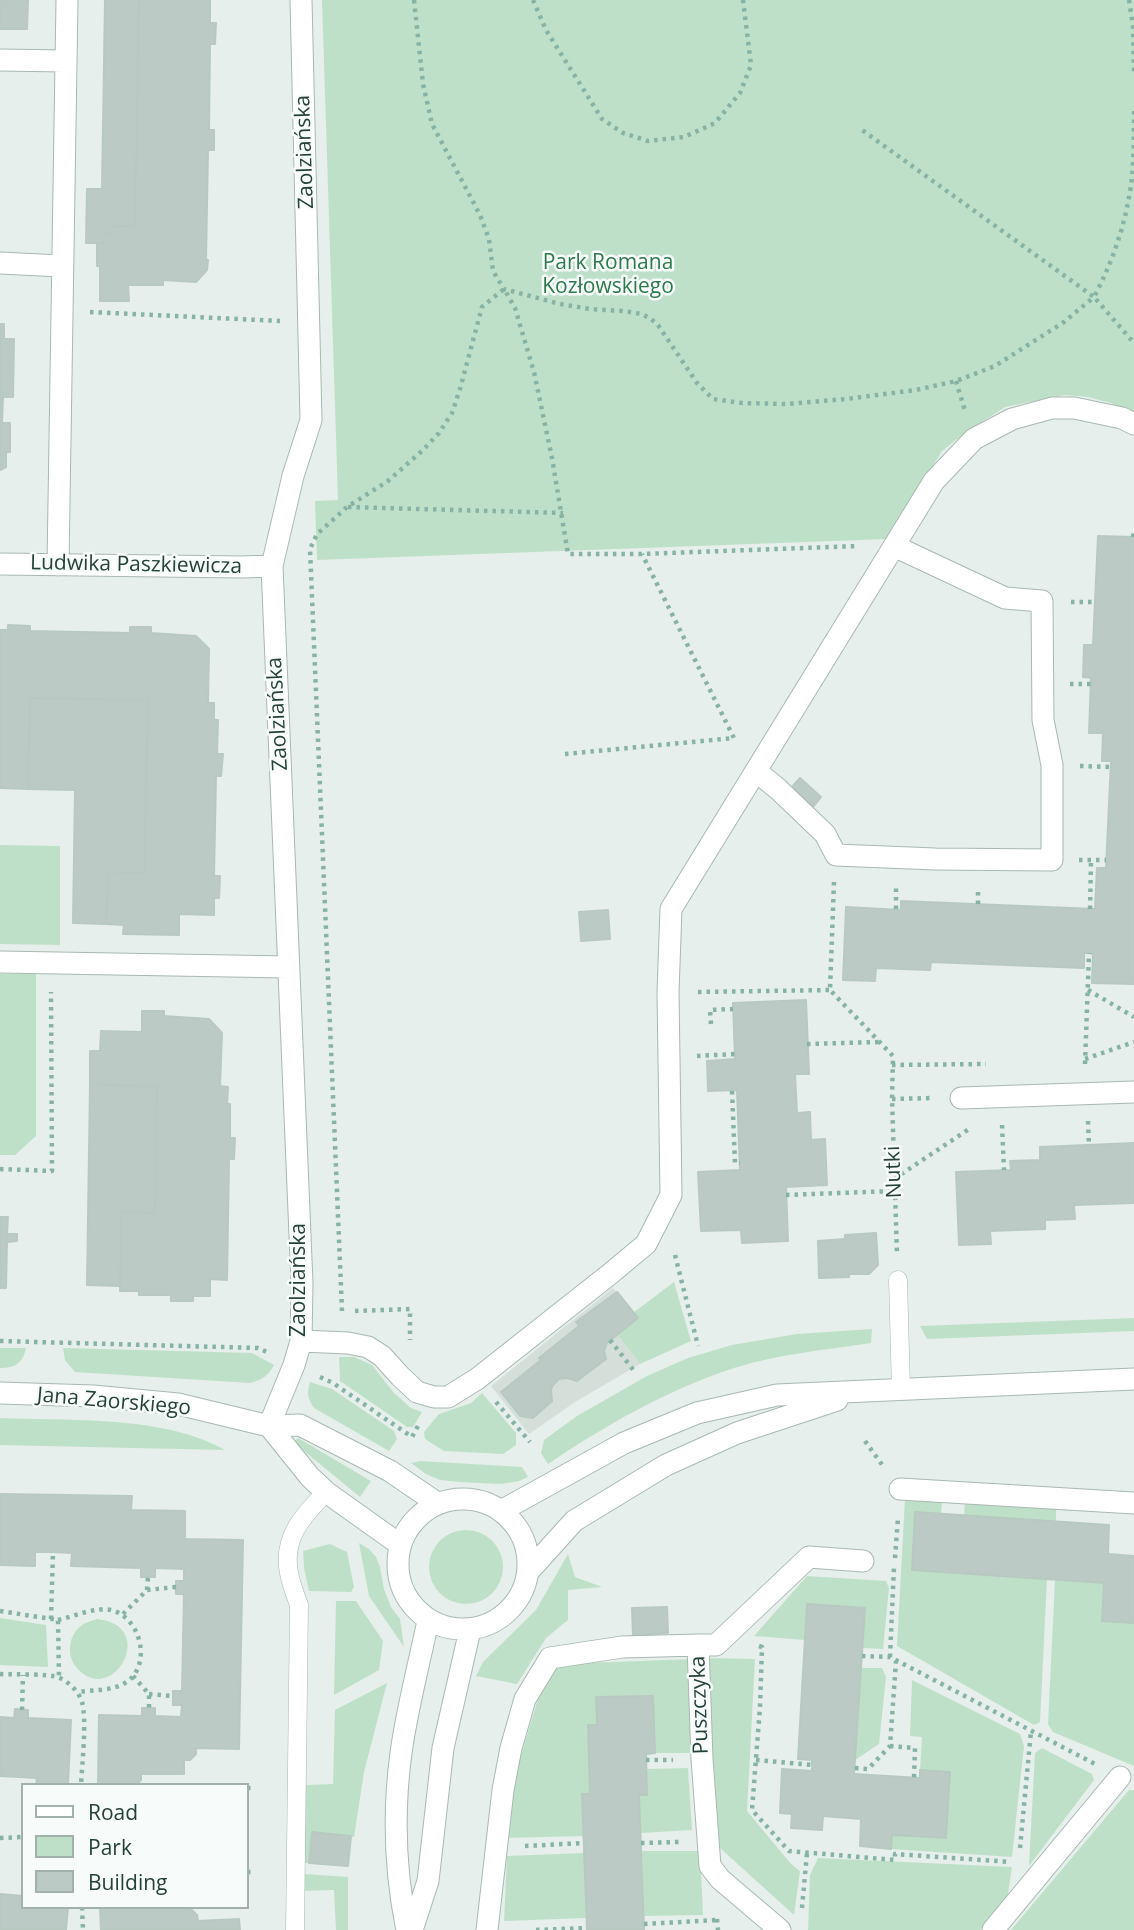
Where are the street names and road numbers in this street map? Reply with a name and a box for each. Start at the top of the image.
street label: Zaolziańska [290,95,320,209]
street label: Ludwika Paszkiewicza [30,551,242,579]
street label: Zaolziańska [262,656,294,772]
street label: Nutki [880,1145,908,1199]
street label: Zaolziańska [286,1223,312,1337]
street label: Jana Zaorskiego [36,1383,192,1421]
street label: Puszczyka [686,1655,714,1755]

